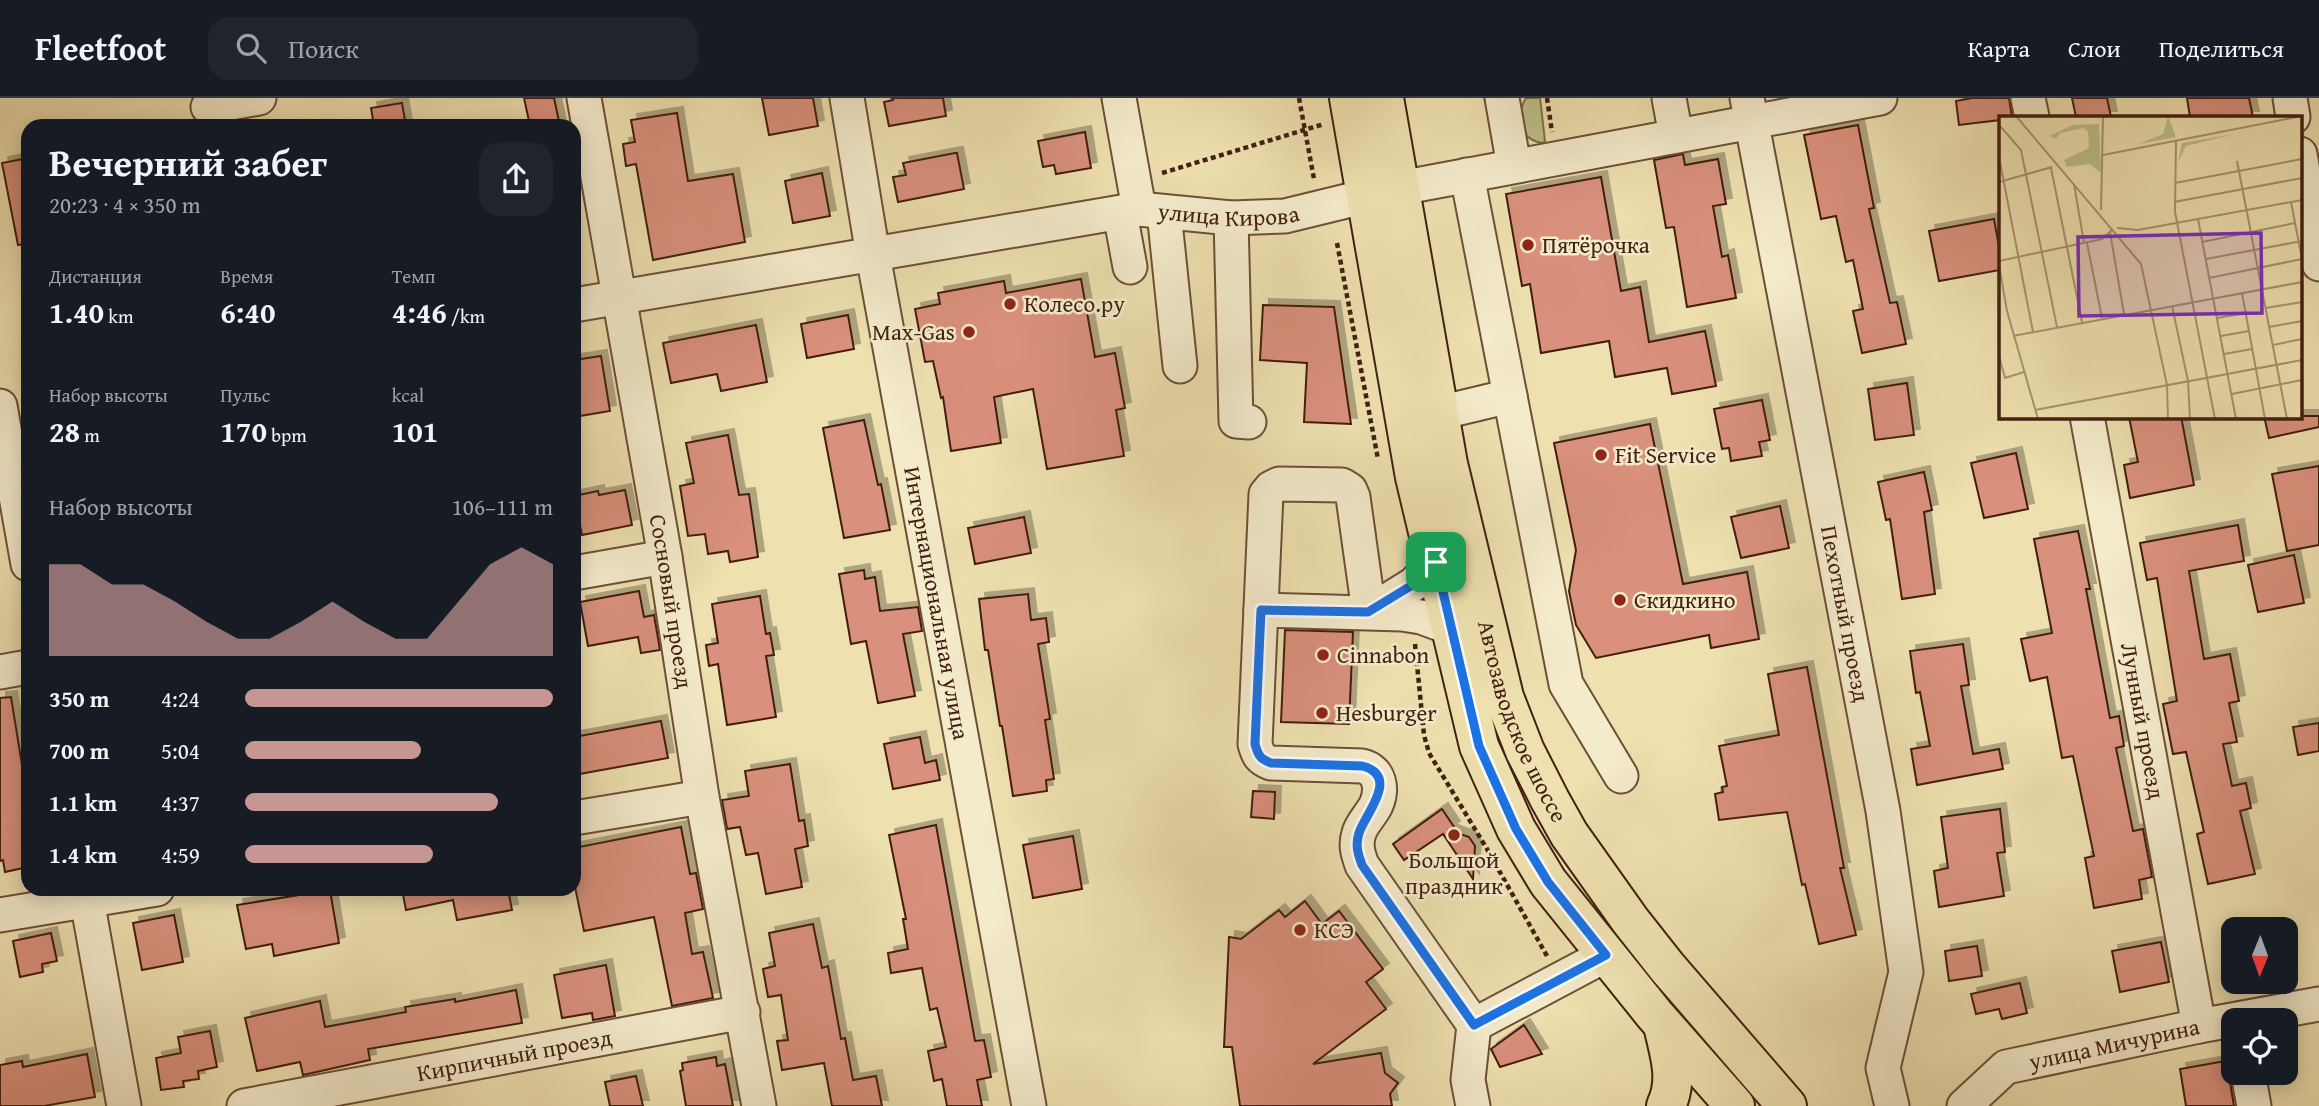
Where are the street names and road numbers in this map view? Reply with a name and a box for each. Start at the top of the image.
street label: улица Кирова [1156,194,1303,234]
street label: Интернациональная улица [896,464,979,742]
street label: Сосновый проезд [642,512,702,691]
street label: Пехотный проезд [1813,523,1879,705]
street label: Автозаводское шоссе [1470,617,1576,828]
street label: Лунный проезд [2113,640,2174,802]
street label: улица Мичурина [2025,1009,2202,1078]
street label: Кирпичный проезд [414,1020,615,1089]

